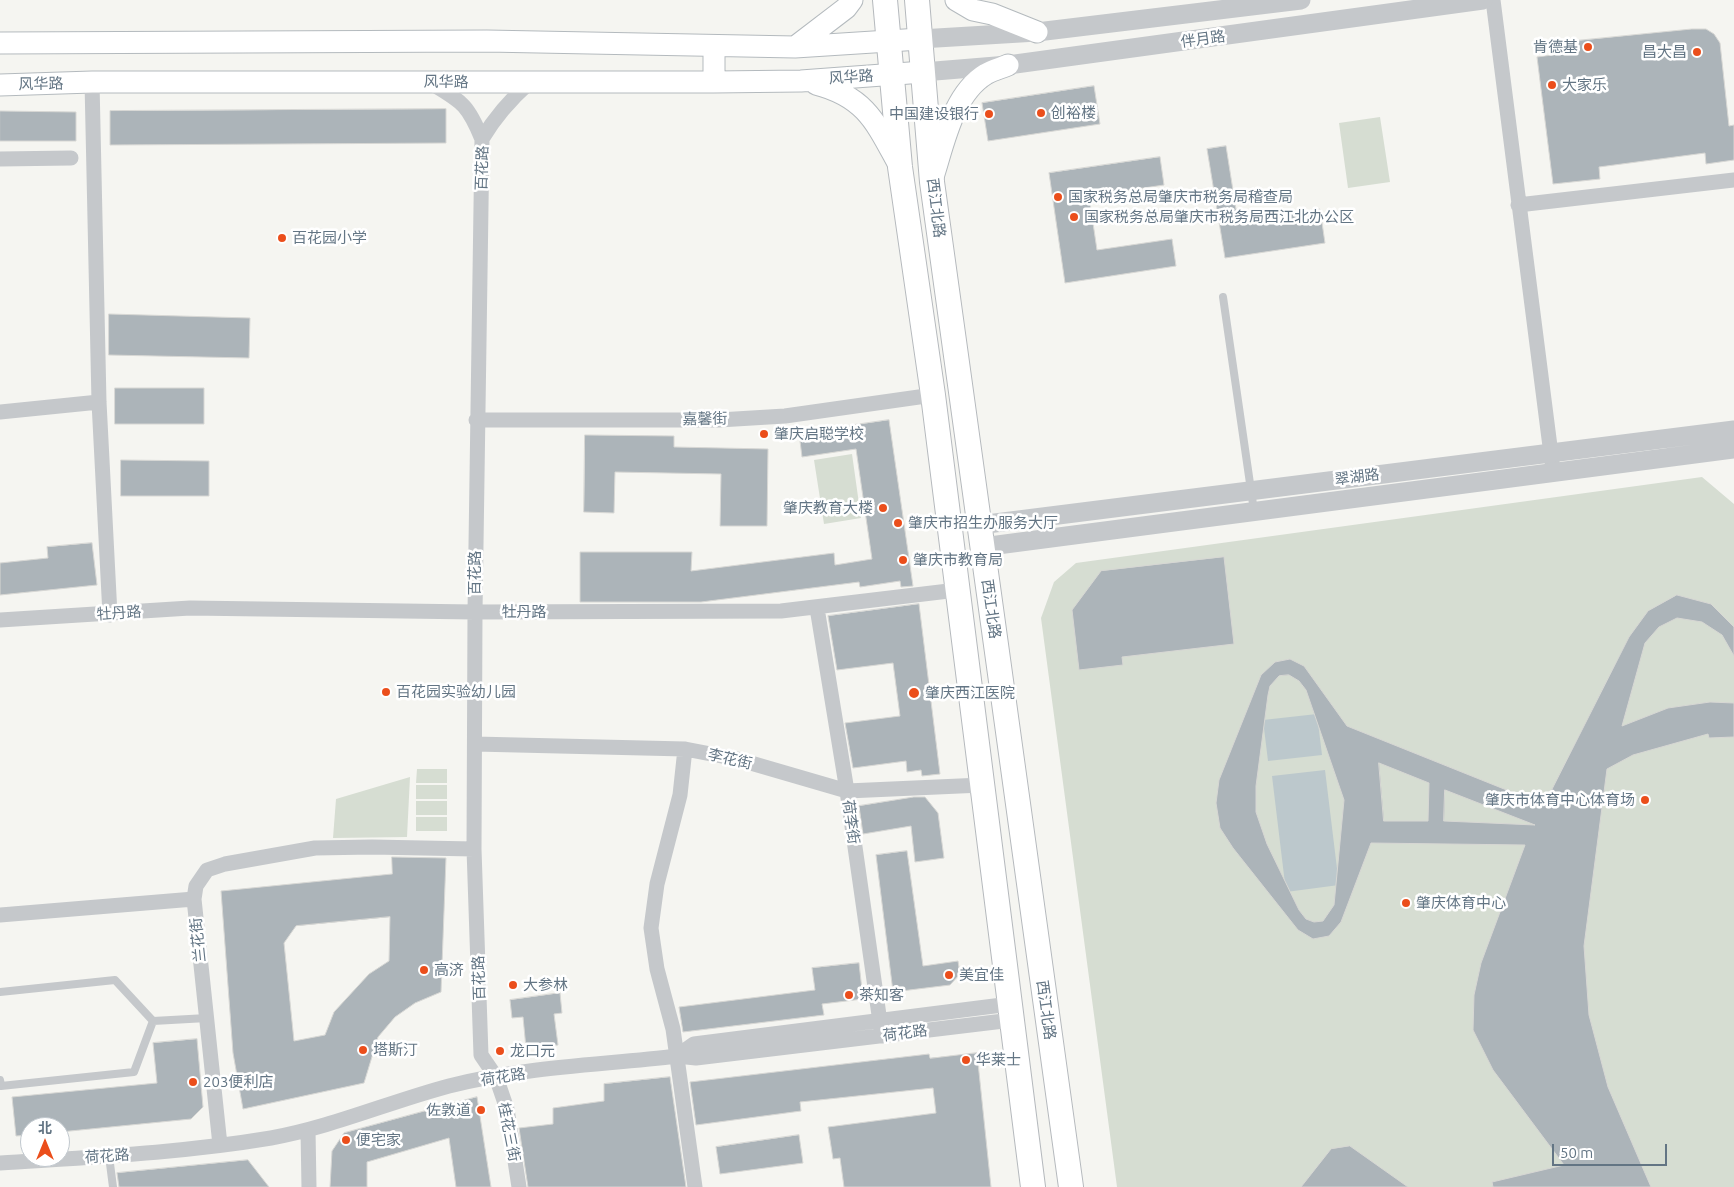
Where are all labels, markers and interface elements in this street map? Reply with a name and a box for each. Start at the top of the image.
street label: 伴月路 [1179,27,1227,51]
place label: 肯德基 [1533,38,1578,56]
marker: 肯德基 [1582,41,1594,53]
place label: 昌大昌 [1642,43,1687,61]
marker: 昌大昌 [1691,46,1703,58]
street label: 风华路 [828,66,874,88]
street label: 风华路 [423,73,469,91]
street label: 风华路 [18,75,64,93]
place label: 大家乐 [1562,76,1607,94]
marker: 大家乐 [1546,79,1558,91]
place label: 创裕楼 [1051,104,1096,122]
place label: 中国建设银行 [889,105,979,123]
marker: 创裕楼 [1035,107,1047,119]
marker: 中国建设银行 [983,108,995,120]
street label: 百花路 [472,145,492,191]
street label: 西江北路 [923,177,949,239]
place label: 国家税务总局肇庆市税务局稽查局 [1068,188,1293,206]
marker: 国家税务总局肇庆市税务局稽查局 [1052,191,1064,203]
place label: 国家税务总局肇庆市税务局西江北办公区 [1084,208,1354,226]
marker: 国家税务总局肇庆市税务局西江北办公区 [1068,211,1080,223]
place label: 百花园小学 [292,229,367,247]
marker: 百花园小学 [276,232,288,244]
street label: 嘉馨街 [682,410,728,428]
place label: 肇庆启聪学校 [774,425,864,443]
marker: 肇庆启聪学校 [758,428,770,440]
street label: 翠湖路 [1334,465,1380,489]
place label: 肇庆教育大楼 [783,499,873,517]
marker: 肇庆教育大楼 [877,502,889,514]
place label: 肇庆市招生办服务大厅 [908,514,1058,532]
marker: 肇庆市招生办服务大厅 [892,517,904,529]
street label: 百花路 [466,551,484,595]
place label: 肇庆市教育局 [913,551,1003,569]
marker: 肇庆市教育局 [897,554,909,566]
street label: 西江北路 [978,578,1004,640]
street label: 牡丹路 [96,602,142,624]
street label: 牡丹路 [502,603,546,621]
place label: 百花园实验幼儿园 [396,683,516,701]
place label: 肇庆西江医院 [925,684,1015,702]
marker: 百花园实验幼儿园 [380,686,392,698]
marker: 肇庆西江医院 [907,686,921,700]
street label: 李花街 [706,745,754,773]
place label: 肇庆市体育中心体育场 [1485,791,1635,809]
marker: 肇庆市体育中心体育场 [1639,794,1651,806]
street label: 荷李街 [839,798,863,846]
place label: 肇庆体育中心 [1416,894,1506,912]
marker: 肇庆体育中心 [1400,897,1412,909]
street label: 兰花街 [187,917,209,963]
street label: 百花路 [469,955,489,1001]
place label: 高济 [434,961,464,979]
marker: 高济 [418,964,430,976]
place label: 美宜佳 [959,966,1004,984]
marker: 美宜佳 [943,969,955,981]
place label: 大参林 [523,976,568,994]
marker: 大参林 [507,979,519,991]
street label: 西江北路 [1033,979,1059,1041]
place label: 茶知客 [859,986,904,1004]
marker: 茶知客 [843,989,855,1001]
street label: 荷花路 [882,1021,928,1045]
place label: 塔斯汀 [373,1041,418,1059]
place label: 龙口元 [510,1042,555,1060]
marker: 塔斯汀 [357,1044,369,1056]
marker: 龙口元 [494,1045,506,1057]
place label: 华莱士 [976,1051,1021,1069]
marker: 华莱士 [960,1054,972,1066]
street label: 荷花路 [479,1065,527,1089]
place label: 203便利店 [203,1073,273,1091]
marker: 203便利店 [187,1076,199,1088]
place label: 佐敦道 [426,1101,471,1119]
street label: 桂花三街 [494,1101,524,1163]
marker: 佐敦道 [475,1104,487,1116]
north arrow [20,1117,70,1167]
text: 北 [38,1120,52,1136]
place label: 便宅家 [356,1131,401,1149]
marker: 便宅家 [340,1134,352,1146]
scale bar [1554,1134,1669,1166]
text: 50 m [1560,1144,1593,1161]
street label: 荷花路 [84,1145,130,1167]

